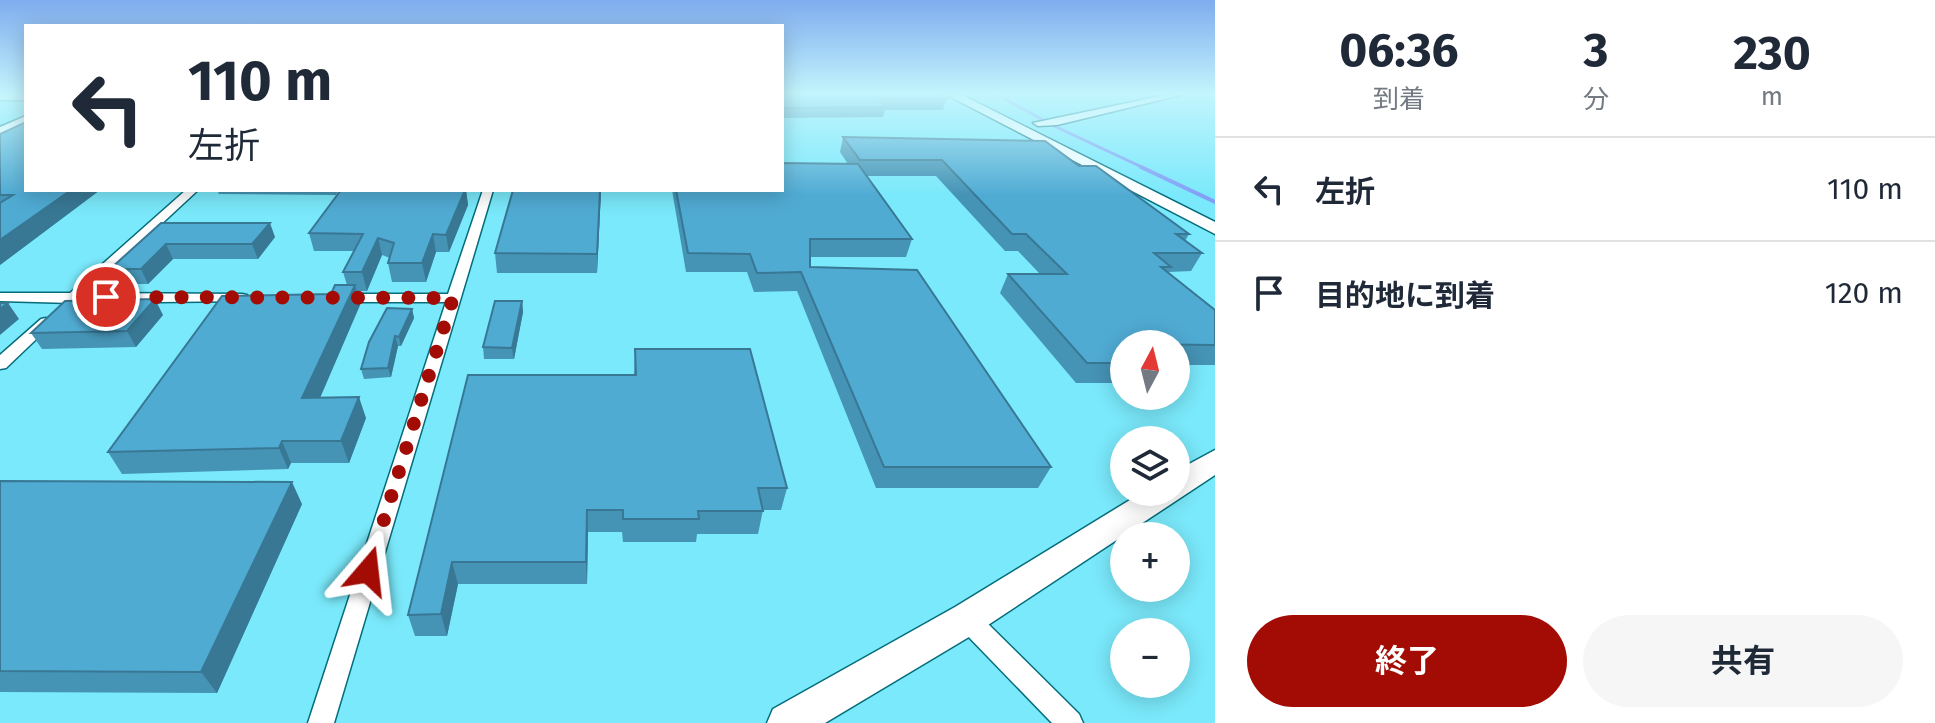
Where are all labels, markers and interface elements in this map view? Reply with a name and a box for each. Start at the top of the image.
text: 06:36 [1339,21,1459,79]
text: 3 [1583,21,1608,79]
text: 230 [1733,24,1811,82]
text: 110 m [188,48,332,115]
icon: left [56,56,160,160]
text: m [1761,81,1783,112]
text: 到着 [1373,84,1425,115]
text: 分 [1583,84,1609,115]
text: 左折 [188,124,260,168]
icon: left [1247,167,1291,211]
text: 110 m [1827,171,1903,207]
text: 左折 [1315,174,1375,210]
pin [72,263,140,331]
icon: arrive [1247,271,1291,315]
icon: arrive [84,275,128,319]
text: 120 m [1825,275,1903,311]
text: 目的地に到着 [1315,278,1495,314]
north arrow [1110,330,1190,410]
map controls [1110,330,1190,698]
button: layers [1110,426,1190,506]
button: + [1110,522,1190,602]
position arrow [326,529,410,613]
button: 終了 [1247,615,1567,707]
button: 共有 [1583,615,1903,707]
button: − [1110,618,1190,698]

